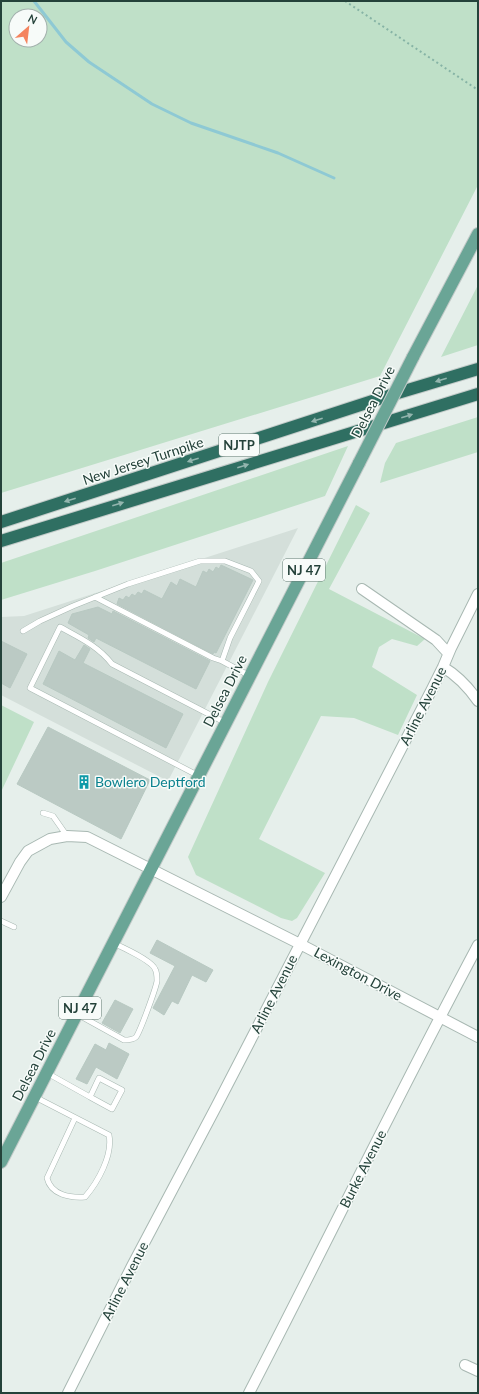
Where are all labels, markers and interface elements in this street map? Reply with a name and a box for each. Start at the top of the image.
north arrow [8,8,48,48]
text: N [26,11,40,26]
street label: Delsea Drive [347,363,398,441]
one-way arrow [434,377,446,383]
one-way arrow [401,412,413,418]
one-way arrow [310,417,322,423]
street label: New Jersey Turnpike [80,433,205,488]
road number: NJTP [219,434,259,456]
one-way arrow [187,457,199,463]
one-way arrow [237,463,249,469]
one-way arrow [63,497,75,503]
one-way arrow [113,501,125,507]
road number: NJ 47 [283,559,325,581]
street label: Delsea Drive [199,652,250,730]
street label: Arline Avenue [395,664,450,748]
place label: Bowlero Deptford [95,773,206,790]
building icon: Bowlero Deptford [76,774,92,790]
street label: Lexington Drive [311,943,405,1004]
street label: Arline Avenue [246,952,301,1036]
road number: NJ 47 [59,997,101,1019]
street label: Delsea Drive [8,1026,59,1104]
street label: Burke Avenue [336,1127,390,1211]
street label: Arline Avenue [97,1239,152,1323]

